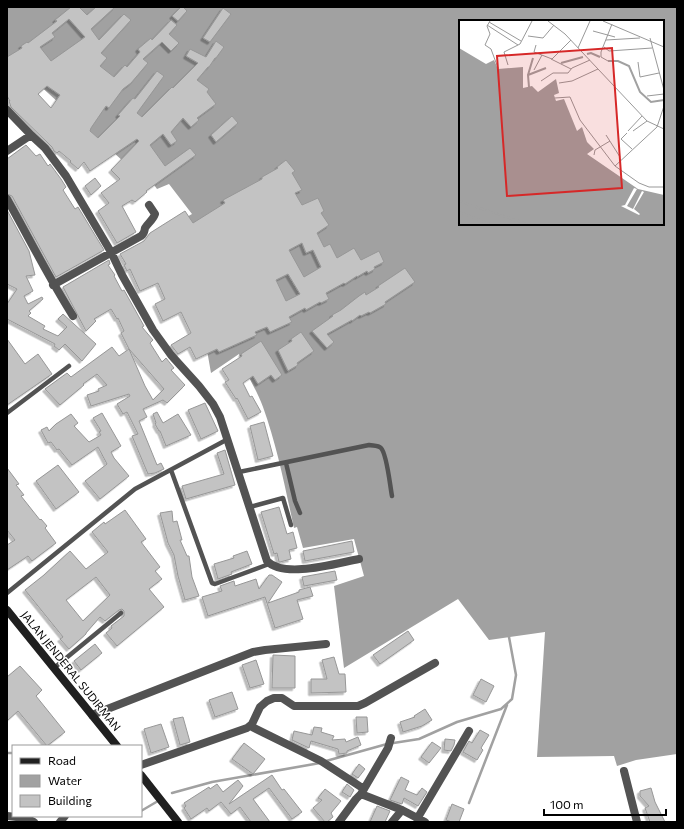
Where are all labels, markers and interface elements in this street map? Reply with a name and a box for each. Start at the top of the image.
inset map [459,20,664,225]
street label: JALAN JENDERAL SUDIRMAN [18,608,124,734]
legend [12,745,142,817]
text: Road [48,753,76,767]
text: Water [48,773,82,787]
scale bar [544,791,666,817]
text: Building [48,793,92,807]
text: 100 m [550,797,584,811]

